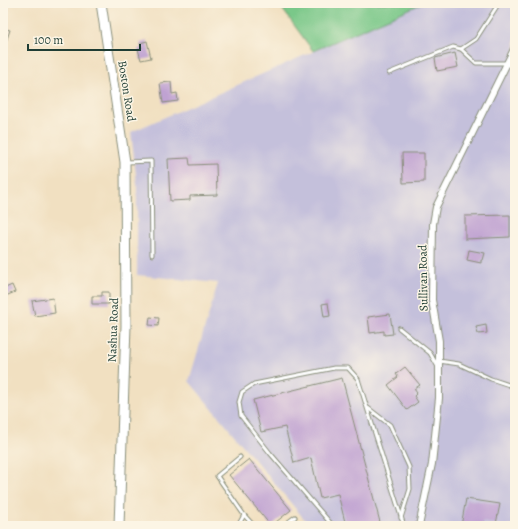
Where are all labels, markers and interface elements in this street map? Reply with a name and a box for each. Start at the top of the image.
scale bar [28,26,140,52]
text: 100 m [34,32,63,48]
street label: Boston Road [114,59,140,123]
street label: Sullivan Road [414,244,432,312]
street label: Nashua Road [104,297,122,363]

